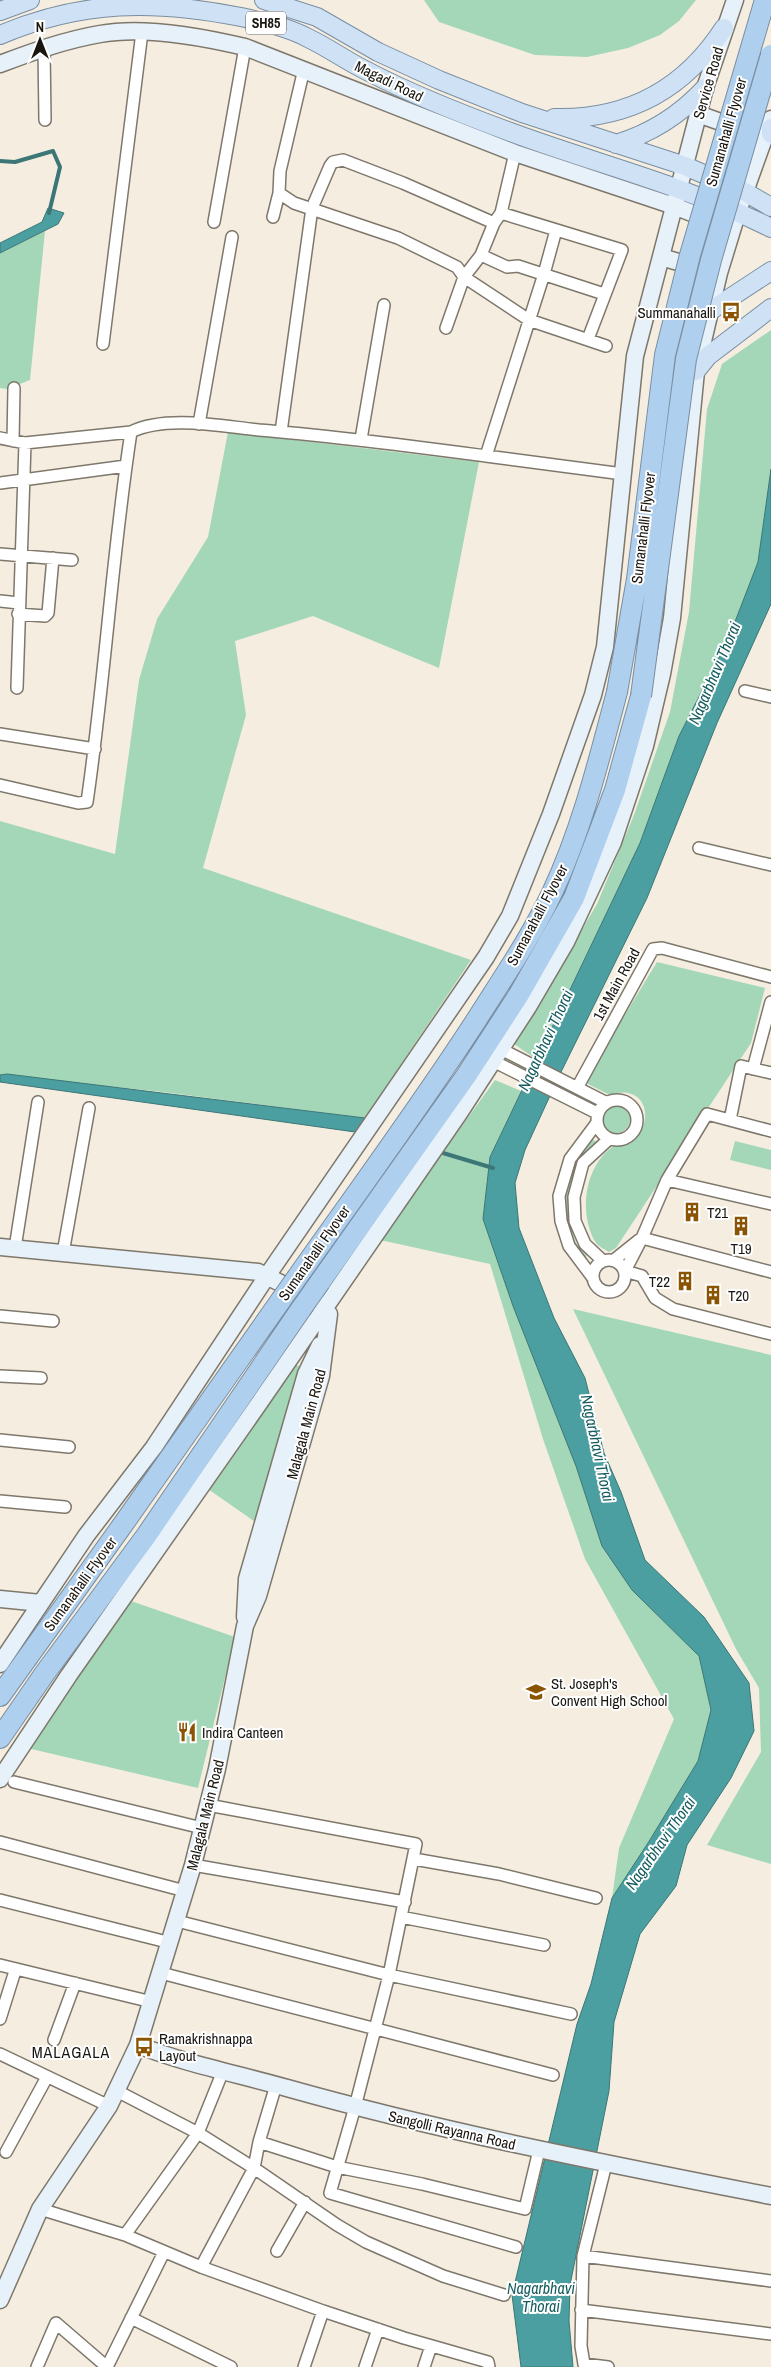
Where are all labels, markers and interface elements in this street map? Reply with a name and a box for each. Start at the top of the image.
road number: SH85 [246,12,286,34]
north arrow [15,15,65,65]
text: N [36,18,44,36]
street label: Service Road [688,44,728,122]
street label: Magadi Road [351,55,427,107]
street label: Sumanahalli Flyover [700,75,752,189]
bus stop icon: Summanahalli [720,301,742,323]
place label: Summanahalli [637,302,716,323]
street label: Sumanahalli Flyover [626,471,660,585]
water label: Nagarbhavi Thorai [683,618,746,728]
street label: Sumanahalli Flyover [501,861,573,969]
street label: 1st Main Road [587,944,645,1024]
water label: Nagarbhavi Thorai [512,986,578,1094]
street label: Sumanahalli Flyover [273,1201,355,1305]
building icon: T21 [681,1201,703,1223]
place label: T21 [707,1202,728,1223]
building icon: T19 [730,1215,752,1237]
place label: T19 [730,1238,752,1259]
building icon: T22 [674,1270,696,1292]
place label: T22 [649,1271,670,1292]
building icon: T20 [702,1284,724,1306]
place label: T20 [728,1285,749,1306]
street label: Malagala Main Road [281,1366,331,1482]
water label: Nagarbhavi Thorai [576,1392,620,1504]
street label: Sumanahalli Flyover [39,1532,121,1636]
place label: St. Joseph's Convent High School [551,1673,667,1711]
school or university icon: St. Joseph's Convent High School [525,1681,547,1703]
restaurant icon: Indira Canteen [176,1721,198,1743]
place label: Indira Canteen [202,1722,283,1743]
street label: Malagala Main Road [181,1757,229,1873]
water label: Nagarbhavi Thorai [620,1792,701,1894]
place label: Ramakrishnappa Layout [159,2028,253,2066]
bus stop icon: Ramakrishnappa Layout [133,2036,155,2058]
district label: MALAGALA [32,2041,110,2063]
street label: Sangolli Rayanna Road [386,2105,518,2155]
water label: Nagarbhavi Thorai [507,2277,575,2317]

